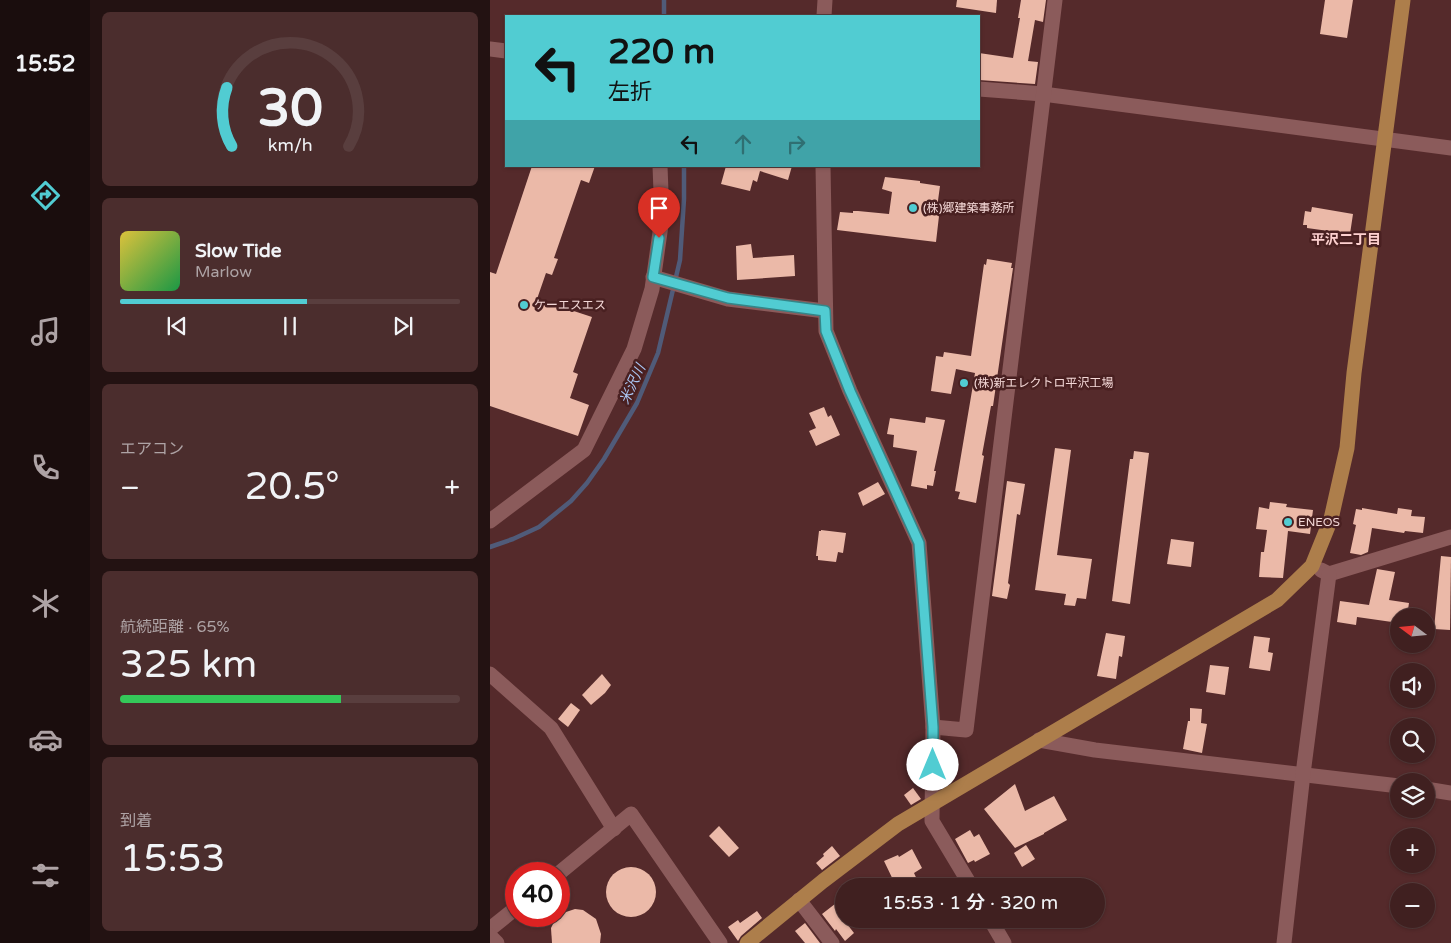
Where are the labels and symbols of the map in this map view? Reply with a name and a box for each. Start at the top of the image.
pin [638,187,680,238]
place label: (株)郷建築事務所 [923,201,1015,215]
marker: (株)郷建築事務所 [907,202,919,214]
district label: 平沢二丁目 [1311,231,1381,248]
place label: ケーエスエス [534,298,606,312]
marker: ケーエスエス [518,299,530,311]
water label: 米沢川 [616,360,650,407]
place label: (株)新エレクトロ平沢工場 [974,376,1114,390]
marker: (株)新エレクトロ平沢工場 [958,377,970,389]
place label: ENEOS [1298,515,1340,529]
marker: ENEOS [1282,516,1294,528]
north arrow [1390,608,1435,652]
position arrow [906,738,958,790]
speed limit sign: 40 [505,862,570,927]

